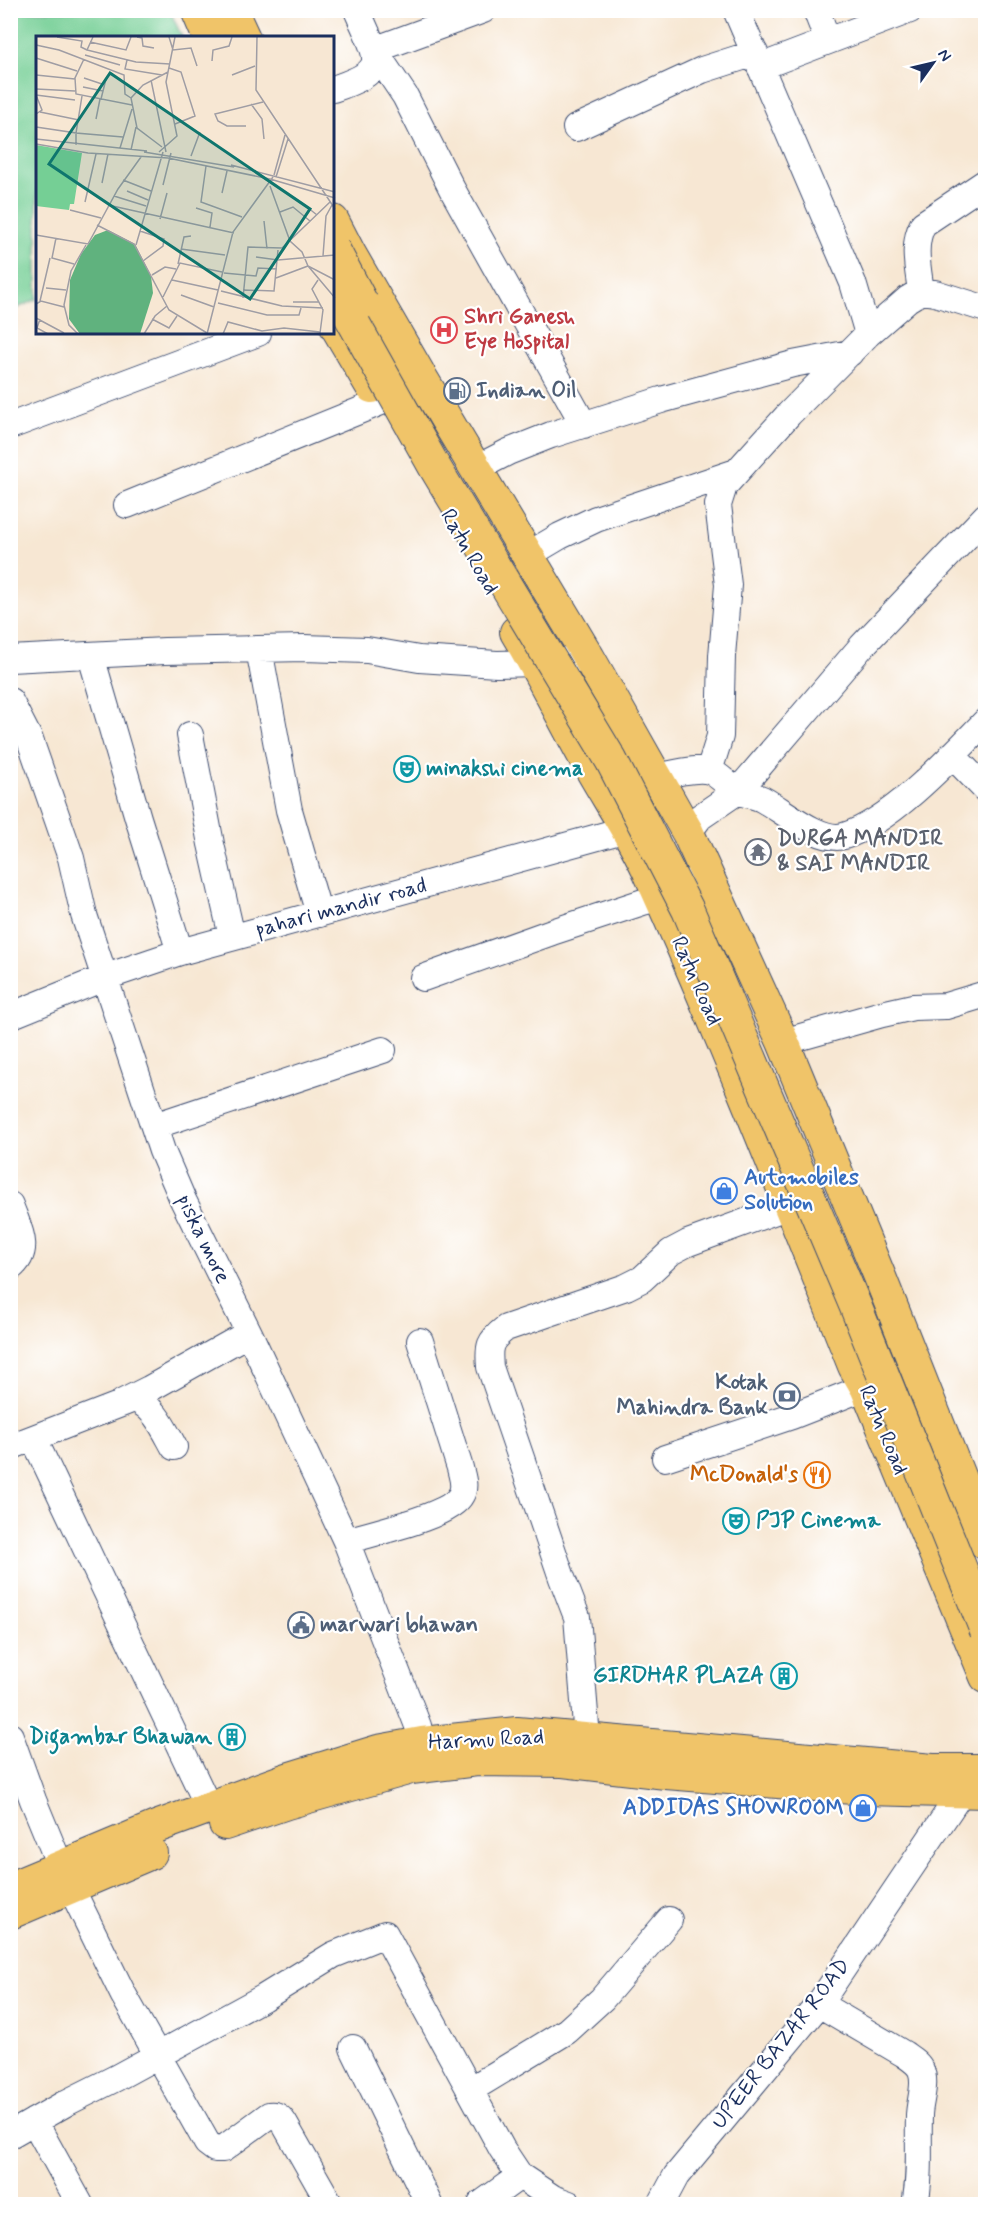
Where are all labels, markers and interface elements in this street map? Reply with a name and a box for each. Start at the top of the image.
north arrow [903,33,963,93]
inset map [36,36,334,334]
text: N [933,45,956,66]
place label: Shri Ganesh Eye Hospital [464,303,575,357]
hospital icon: Shri Ganesh Eye Hospital [429,315,459,345]
fuel station icon: Indian Oil [442,376,472,406]
place label: Indian Oil [476,377,577,405]
street label: Ratu Road [433,504,505,600]
theatre icon: minakshi cinema [392,754,422,784]
place label: minakshi cinema [426,755,583,783]
place label: DURGA MANDIR & SAI MANDIR [777,825,943,878]
temple icon: DURGA MANDIR & SAI MANDIR [743,837,773,867]
street label: pahari mandir road [252,872,430,944]
street label: Ratu Road [664,932,728,1030]
place label: Automobiles Solution [744,1164,859,1217]
shop icon: Automobiles Solution [709,1176,739,1206]
street label: piska more [169,1190,237,1288]
place label: Kotak Mahindra Bank [617,1369,769,1422]
bank icon: Kotak Mahindra Bank [772,1381,802,1411]
street label: Ratu Road [852,1381,914,1479]
restaurant icon: McDonald's [802,1460,832,1490]
place label: McDonald's [690,1461,798,1489]
theatre icon: PJP Cinema [721,1506,751,1536]
place label: PJP Cinema [756,1507,881,1535]
public building icon: marwari bhawan [286,1610,316,1640]
place label: marwari bhawan [320,1611,478,1639]
building icon: GIRDHAR PLAZA [769,1661,799,1691]
place label: GIRDHAR PLAZA [593,1662,764,1690]
building icon: Digambar Bhawan [217,1722,247,1752]
place label: Digambar Bhawan [29,1723,213,1755]
street label: Harmu Road [427,1723,545,1757]
shop icon: ADDIDAS SHOWROOM [848,1793,878,1823]
place label: ADDIDAS SHOWROOM [623,1794,844,1822]
street label: UPEER BAZAR ROAD [705,1953,857,2135]

